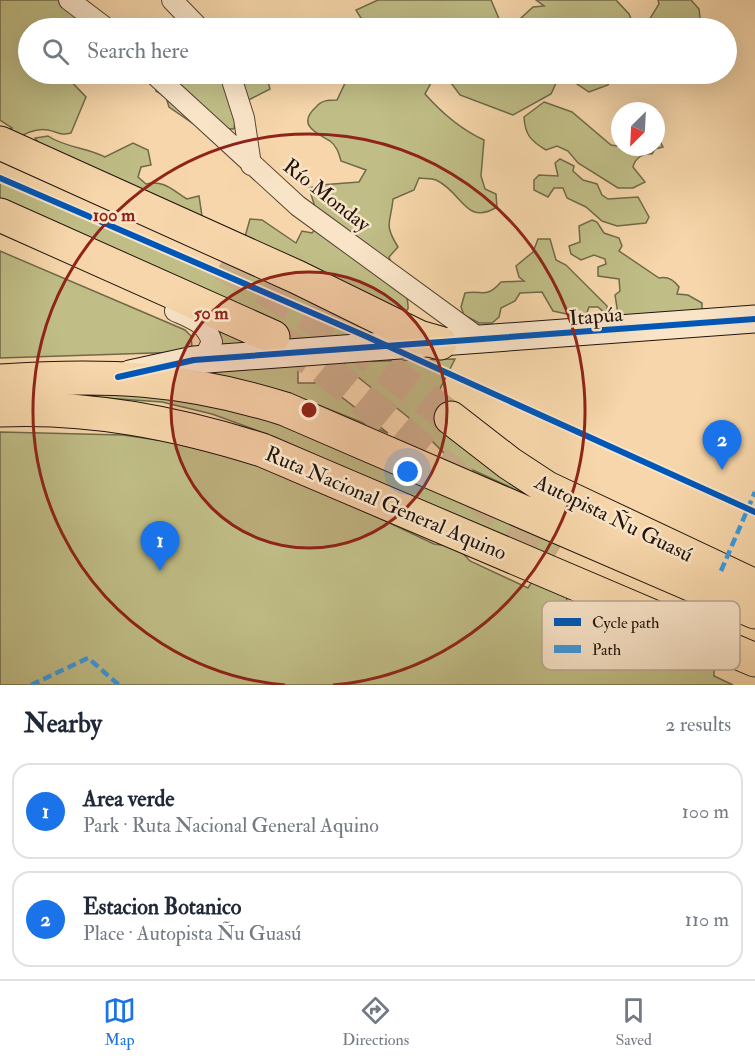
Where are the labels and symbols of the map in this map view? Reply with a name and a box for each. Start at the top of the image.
north arrow [611,102,665,156]
street label: Río Monday [277,153,377,238]
text: 100 m [93,204,136,227]
street label: Itapúa [568,301,624,332]
text: 50 m [194,302,229,325]
centre of rings [299,400,319,420]
pin: 2 [702,420,742,470]
street label: Ruta Nacional General Aquino [261,440,511,567]
your location [393,457,422,486]
street label: Autopista Ñu Guasú [529,468,698,569]
pin: 1 [140,522,180,571]
legend [542,601,740,670]
text: Cycle path [592,613,660,634]
text: Path [592,640,622,660]

